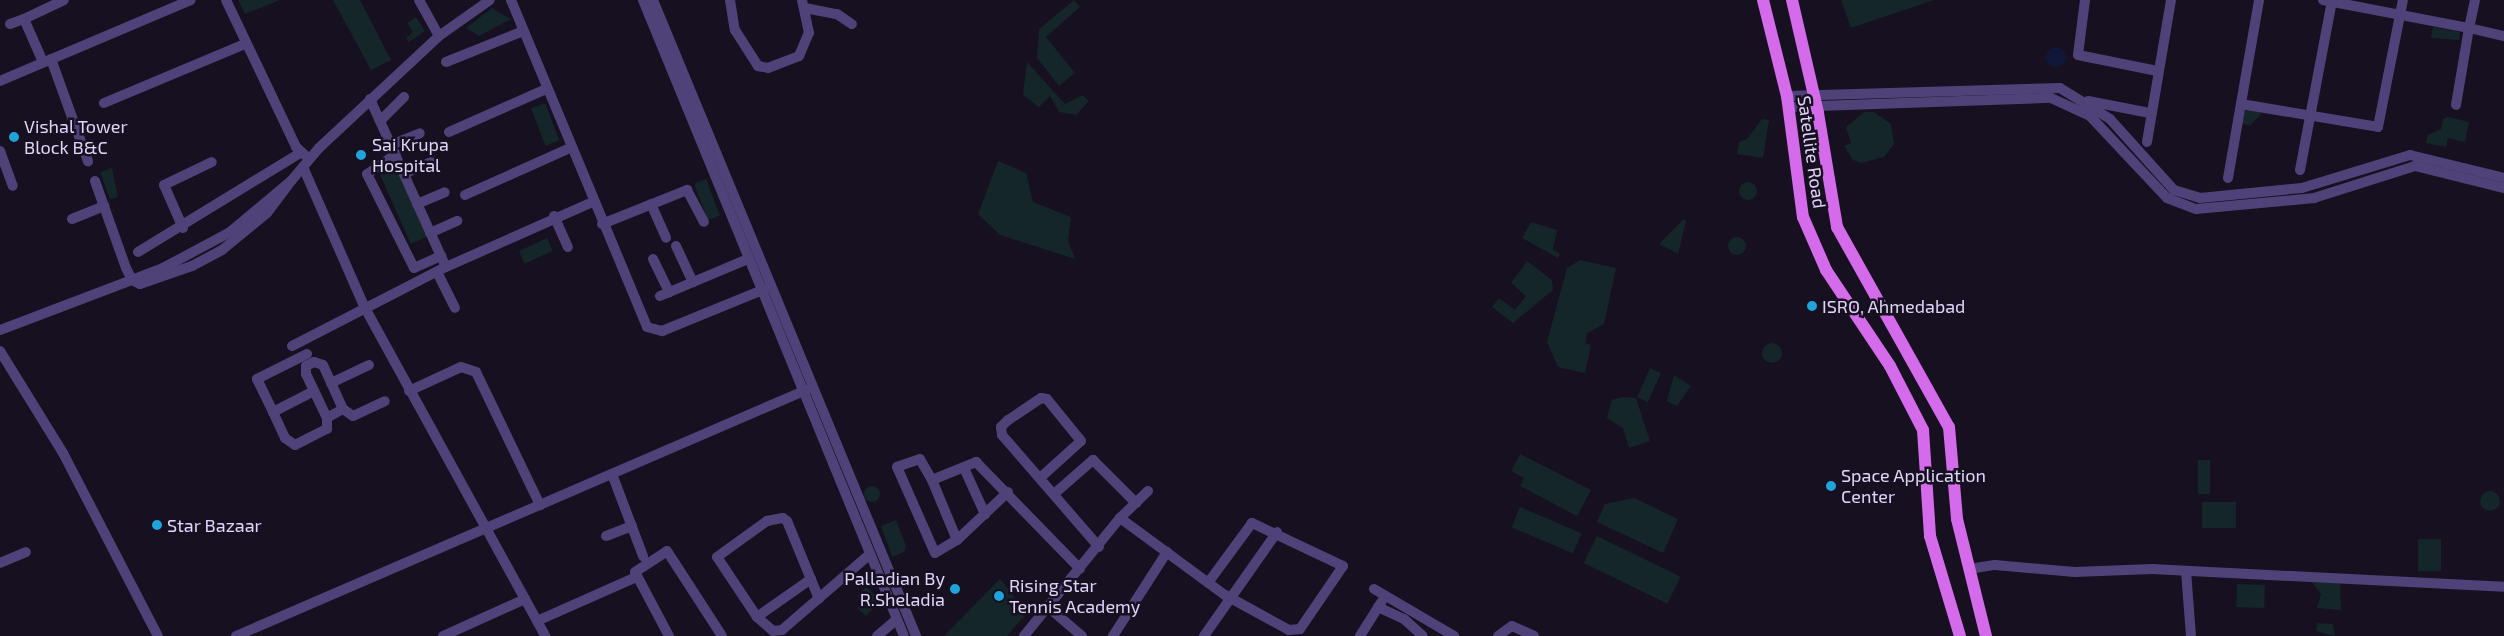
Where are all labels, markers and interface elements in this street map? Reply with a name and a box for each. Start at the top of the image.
street label: Satellite Road [1793,94,1831,210]
place label: Vishal Tower Block B&C [24,116,129,158]
marker: Vishal Tower Block B&C [8,131,20,143]
place label: Sai Krupa Hospital [372,134,449,176]
marker: Sai Krupa Hospital [354,148,368,162]
place label: ISRO, Ahmedabad [1822,295,1966,317]
marker: ISRO, Ahmedabad [1806,300,1818,312]
place label: Space Application Center [1841,465,1986,508]
marker: Space Application Center [1825,480,1837,492]
place label: Star Bazaar [167,514,262,536]
marker: Star Bazaar [151,519,163,531]
place label: Palladian By R.Sheladia [844,568,945,610]
place label: Rising Star Tennis Academy [1009,575,1141,618]
marker: Palladian By R.Sheladia [949,583,961,595]
marker: Rising Star Tennis Academy [993,590,1005,602]

